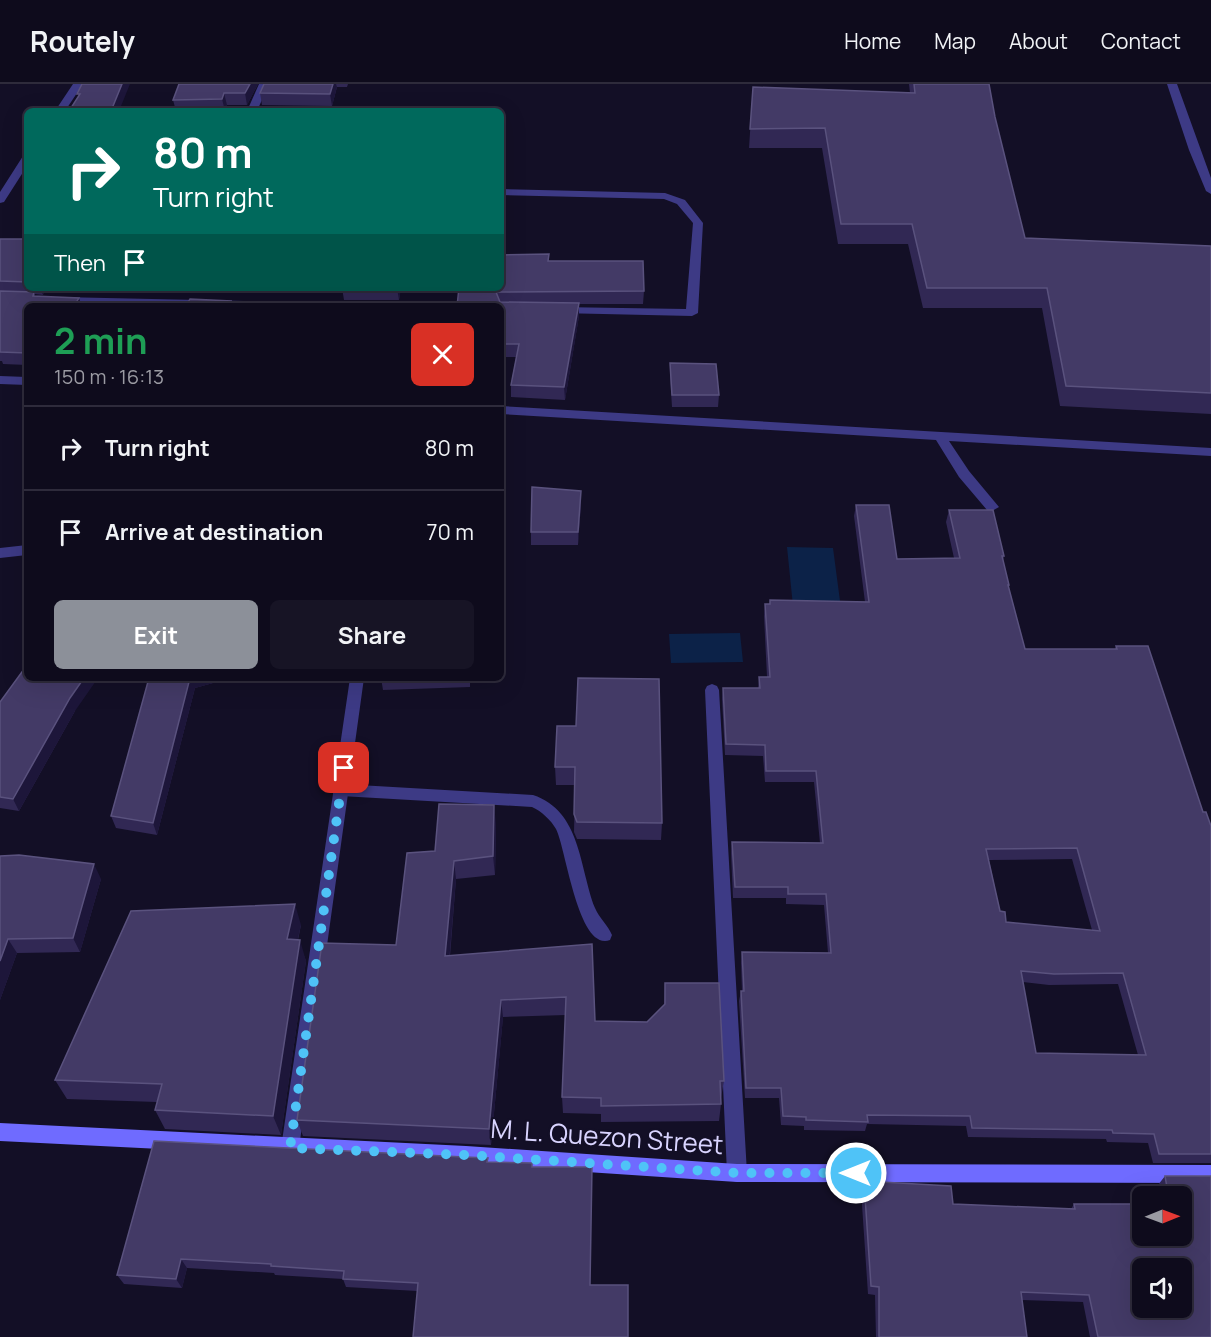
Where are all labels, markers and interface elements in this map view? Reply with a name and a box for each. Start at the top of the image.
text: Routely [30,22,135,60]
text: Home [844,27,901,55]
text: Map [934,27,976,55]
text: About [1009,27,1068,55]
text: Contact [1101,27,1181,55]
text: 80 m [153,123,253,181]
icon: right [54,132,132,210]
text: Turn right [153,178,274,215]
icon: arrive [118,246,151,279]
text: Then [54,248,106,278]
text: 2 min [54,316,148,365]
button: close [411,323,474,386]
text: 150 m · 16:13 [54,363,164,390]
icon: right [54,432,87,465]
text: Turn right [105,433,210,463]
text: 80 m [425,433,474,463]
icon: arrive [54,516,87,549]
text: Arrive at destination [105,517,323,547]
text: 70 m [426,517,474,547]
button: Exit [54,600,258,669]
button: Share [270,600,474,669]
pin [318,742,369,793]
icon: arrive [327,751,360,784]
street label: M. L. Quezon Street [489,1110,725,1162]
position arrow [824,1141,888,1205]
north arrow [1132,1186,1192,1246]
map controls [1132,1186,1192,1318]
button: sound [1132,1258,1192,1318]

